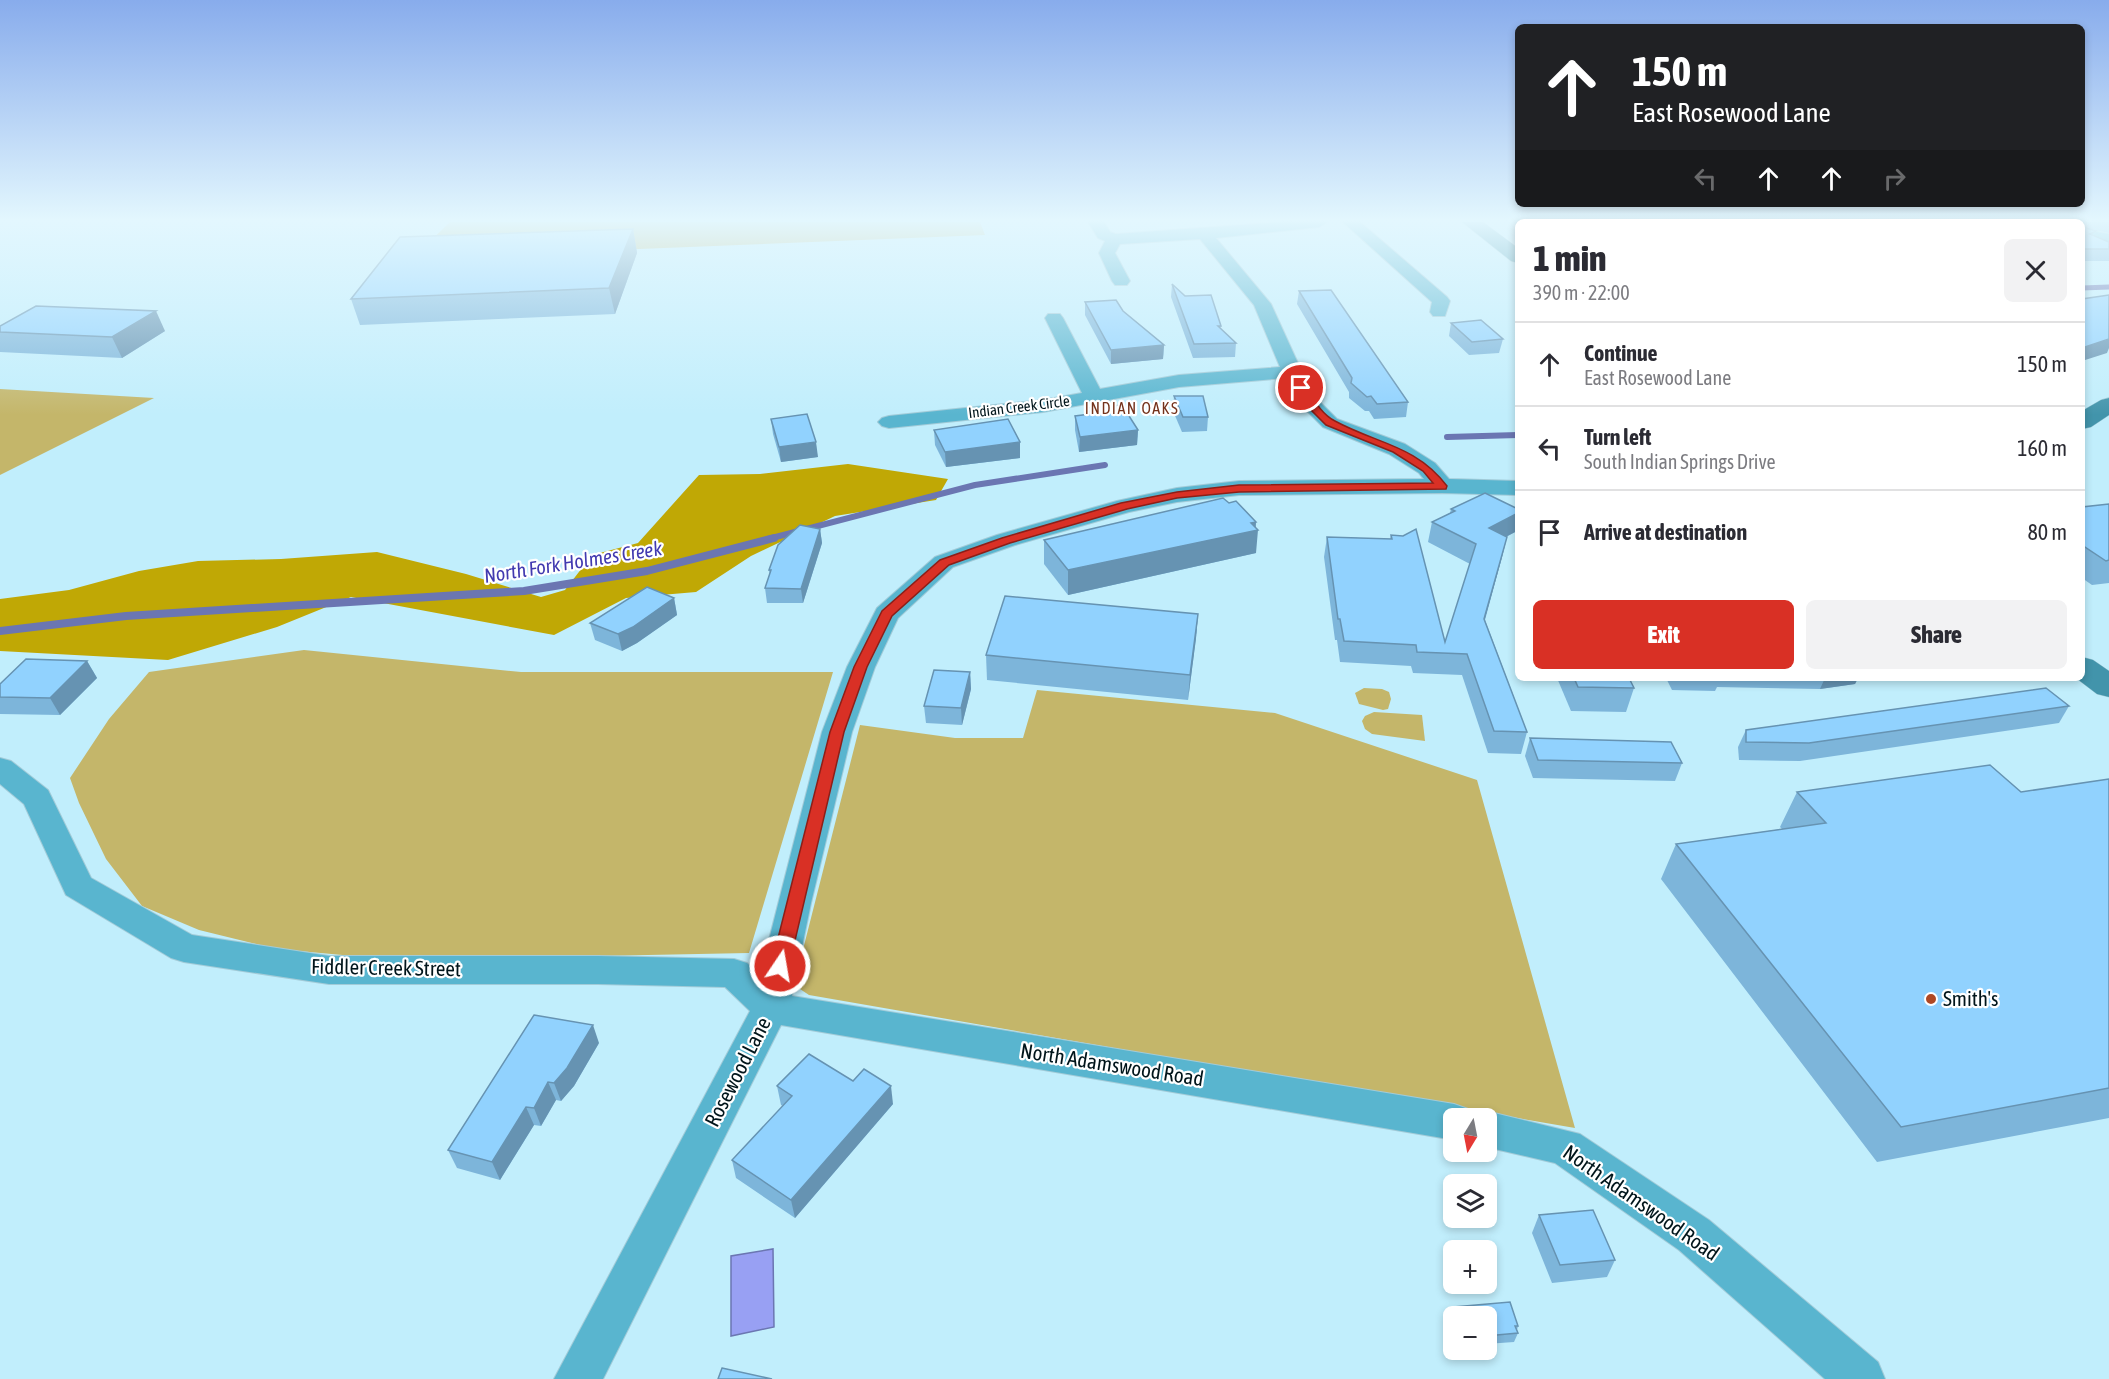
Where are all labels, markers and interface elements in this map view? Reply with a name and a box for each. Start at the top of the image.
text: 150 m [1632,47,1727,95]
icon: ahead [1533,48,1611,126]
text: East Rosewood Lane [1632,97,1831,128]
icon: left [1689,162,1722,195]
icon: ahead [1752,162,1785,195]
icon: ahead [1815,162,1848,195]
icon: right [1878,162,1911,195]
text: 1 min [1533,237,1607,279]
button: close [2004,239,2067,302]
text: 390 m · 22:00 [1533,281,1630,304]
text: Continue [1584,340,1658,366]
icon: ahead [1533,348,1566,381]
text: 150 m [2017,351,2067,377]
pin [1275,362,1326,413]
text: East Rosewood Lane [1584,366,1731,389]
icon: arrive [1284,371,1317,404]
street label: Indian Creek Circle [967,392,1071,421]
district label: INDIAN OAKS [1085,399,1179,417]
text: Turn left [1584,424,1651,450]
icon: left [1533,432,1566,465]
text: 160 m [2017,435,2067,461]
text: South Indian Springs Drive [1584,450,1776,473]
icon: arrive [1533,516,1566,549]
text: Arrive at destination [1584,519,1747,545]
text: 80 m [2027,519,2067,545]
water label: North Fork Holmes Creek [482,536,664,587]
button: Exit [1533,600,1794,669]
button: Share [1806,600,2067,669]
position arrow [748,934,812,998]
street label: Fiddler Creek Street [311,954,461,980]
place label: Smith's [1943,986,1998,1010]
marker: Smith's [1924,992,1938,1006]
street label: Rosewood Lane [699,1013,775,1130]
street label: North Adamswood Road [1019,1038,1205,1090]
north arrow [1443,1108,1497,1162]
map controls [1443,1108,1497,1360]
street label: North Adamswood Road [1559,1139,1724,1265]
button: layers [1443,1174,1497,1228]
button: + [1443,1240,1497,1294]
button: − [1443,1306,1497,1360]

